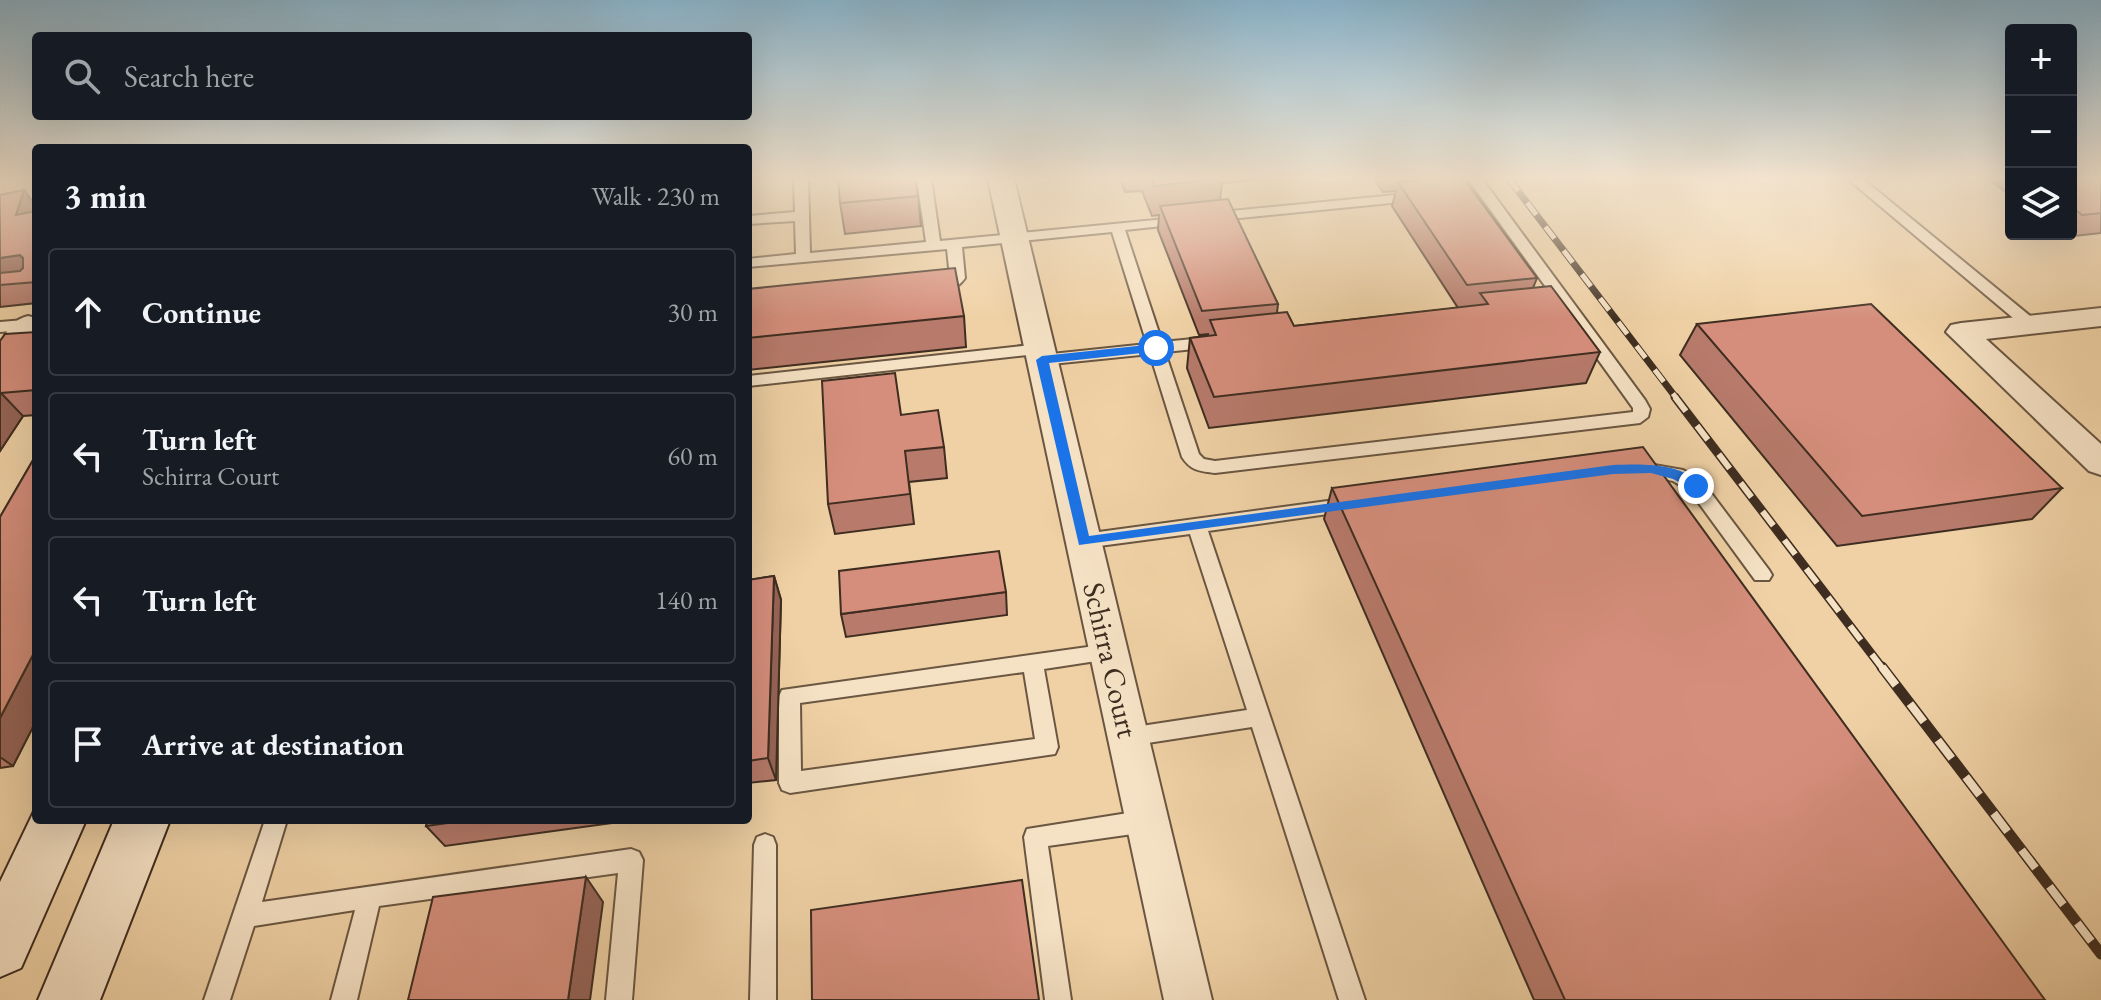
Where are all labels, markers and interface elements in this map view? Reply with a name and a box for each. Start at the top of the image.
map controls [2005,24,2077,240]
button: + [2005,24,2077,96]
search box [32,32,752,120]
icon: search [60,54,104,98]
text: Search here [124,57,254,96]
button: − [2005,96,2077,168]
button: layers [2005,168,2077,240]
text: 3 min [64,174,147,218]
text: Walk · 230 m [592,179,720,213]
icon: ahead [66,290,110,334]
text: Continue [142,293,261,332]
text: 30 m [668,295,718,329]
route start [1138,330,1174,366]
text: Turn left [142,420,256,459]
icon: left [66,434,110,478]
text: 60 m [668,439,718,473]
text: Schirra Court [142,459,279,493]
route end [1678,468,1714,504]
icon: left [66,578,110,622]
street label: Schirra Court [1074,578,1148,742]
text: Turn left [142,581,256,620]
text: 140 m [655,583,718,617]
icon: arrive [66,722,110,766]
text: Arrive at destination [142,725,404,764]

